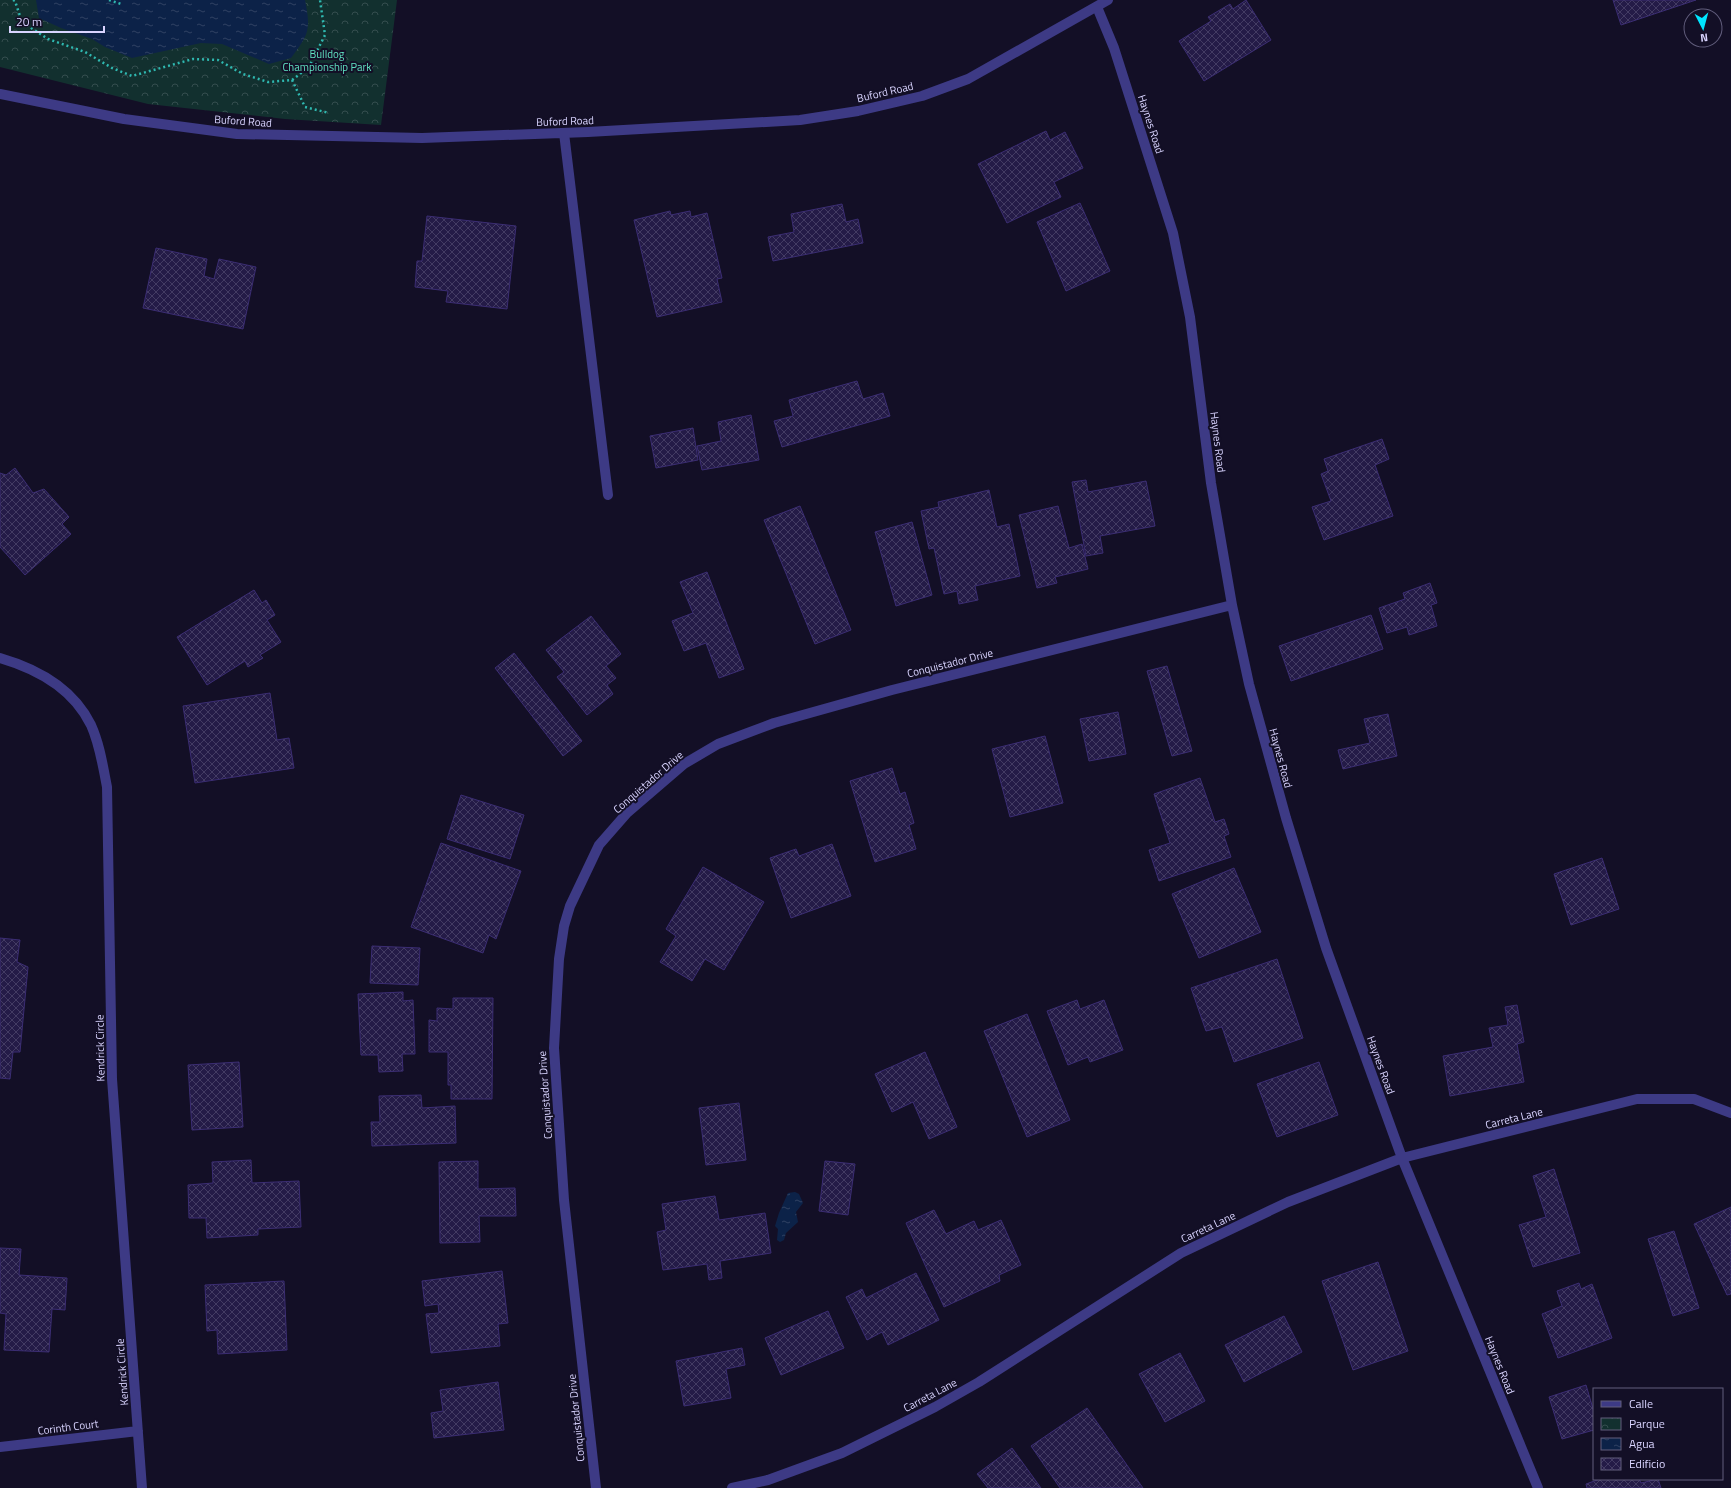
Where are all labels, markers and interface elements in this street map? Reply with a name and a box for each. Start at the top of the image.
scale bar [10,8,104,34]
north arrow [1683,8,1723,48]
text: 20 m [16,12,42,31]
text: N [1699,30,1709,46]
park label: Bulldog Championship Park [282,46,372,75]
street label: Buford Road [855,78,915,106]
street label: Haynes Road [1134,93,1168,156]
street label: Buford Road [214,111,273,131]
street label: Buford Road [536,112,594,130]
street label: Haynes Road [1206,411,1230,473]
street label: Conquistador Drive [905,644,995,681]
street label: Haynes Road [1265,726,1297,790]
street label: Conquistador Drive [610,747,687,817]
street label: Kendrick Circle [91,1014,109,1082]
street label: Haynes Road [1363,1034,1399,1097]
street label: Conquistador Drive [534,1050,556,1139]
street label: Carreta Lane [1484,1103,1545,1133]
street label: Carreta Lane [1178,1207,1238,1247]
street label: Haynes Road [1481,1334,1519,1396]
street label: Kendrick Circle [112,1338,132,1406]
street label: Conquistador Drive [563,1373,589,1463]
street label: Carreta Lane [900,1374,960,1416]
legend [1593,1388,1723,1480]
text: Calle [1629,1394,1653,1413]
text: Parque [1629,1414,1665,1433]
street label: Corinth Court [37,1415,99,1439]
text: Agua [1629,1434,1655,1453]
text: Edificio [1629,1454,1665,1473]

